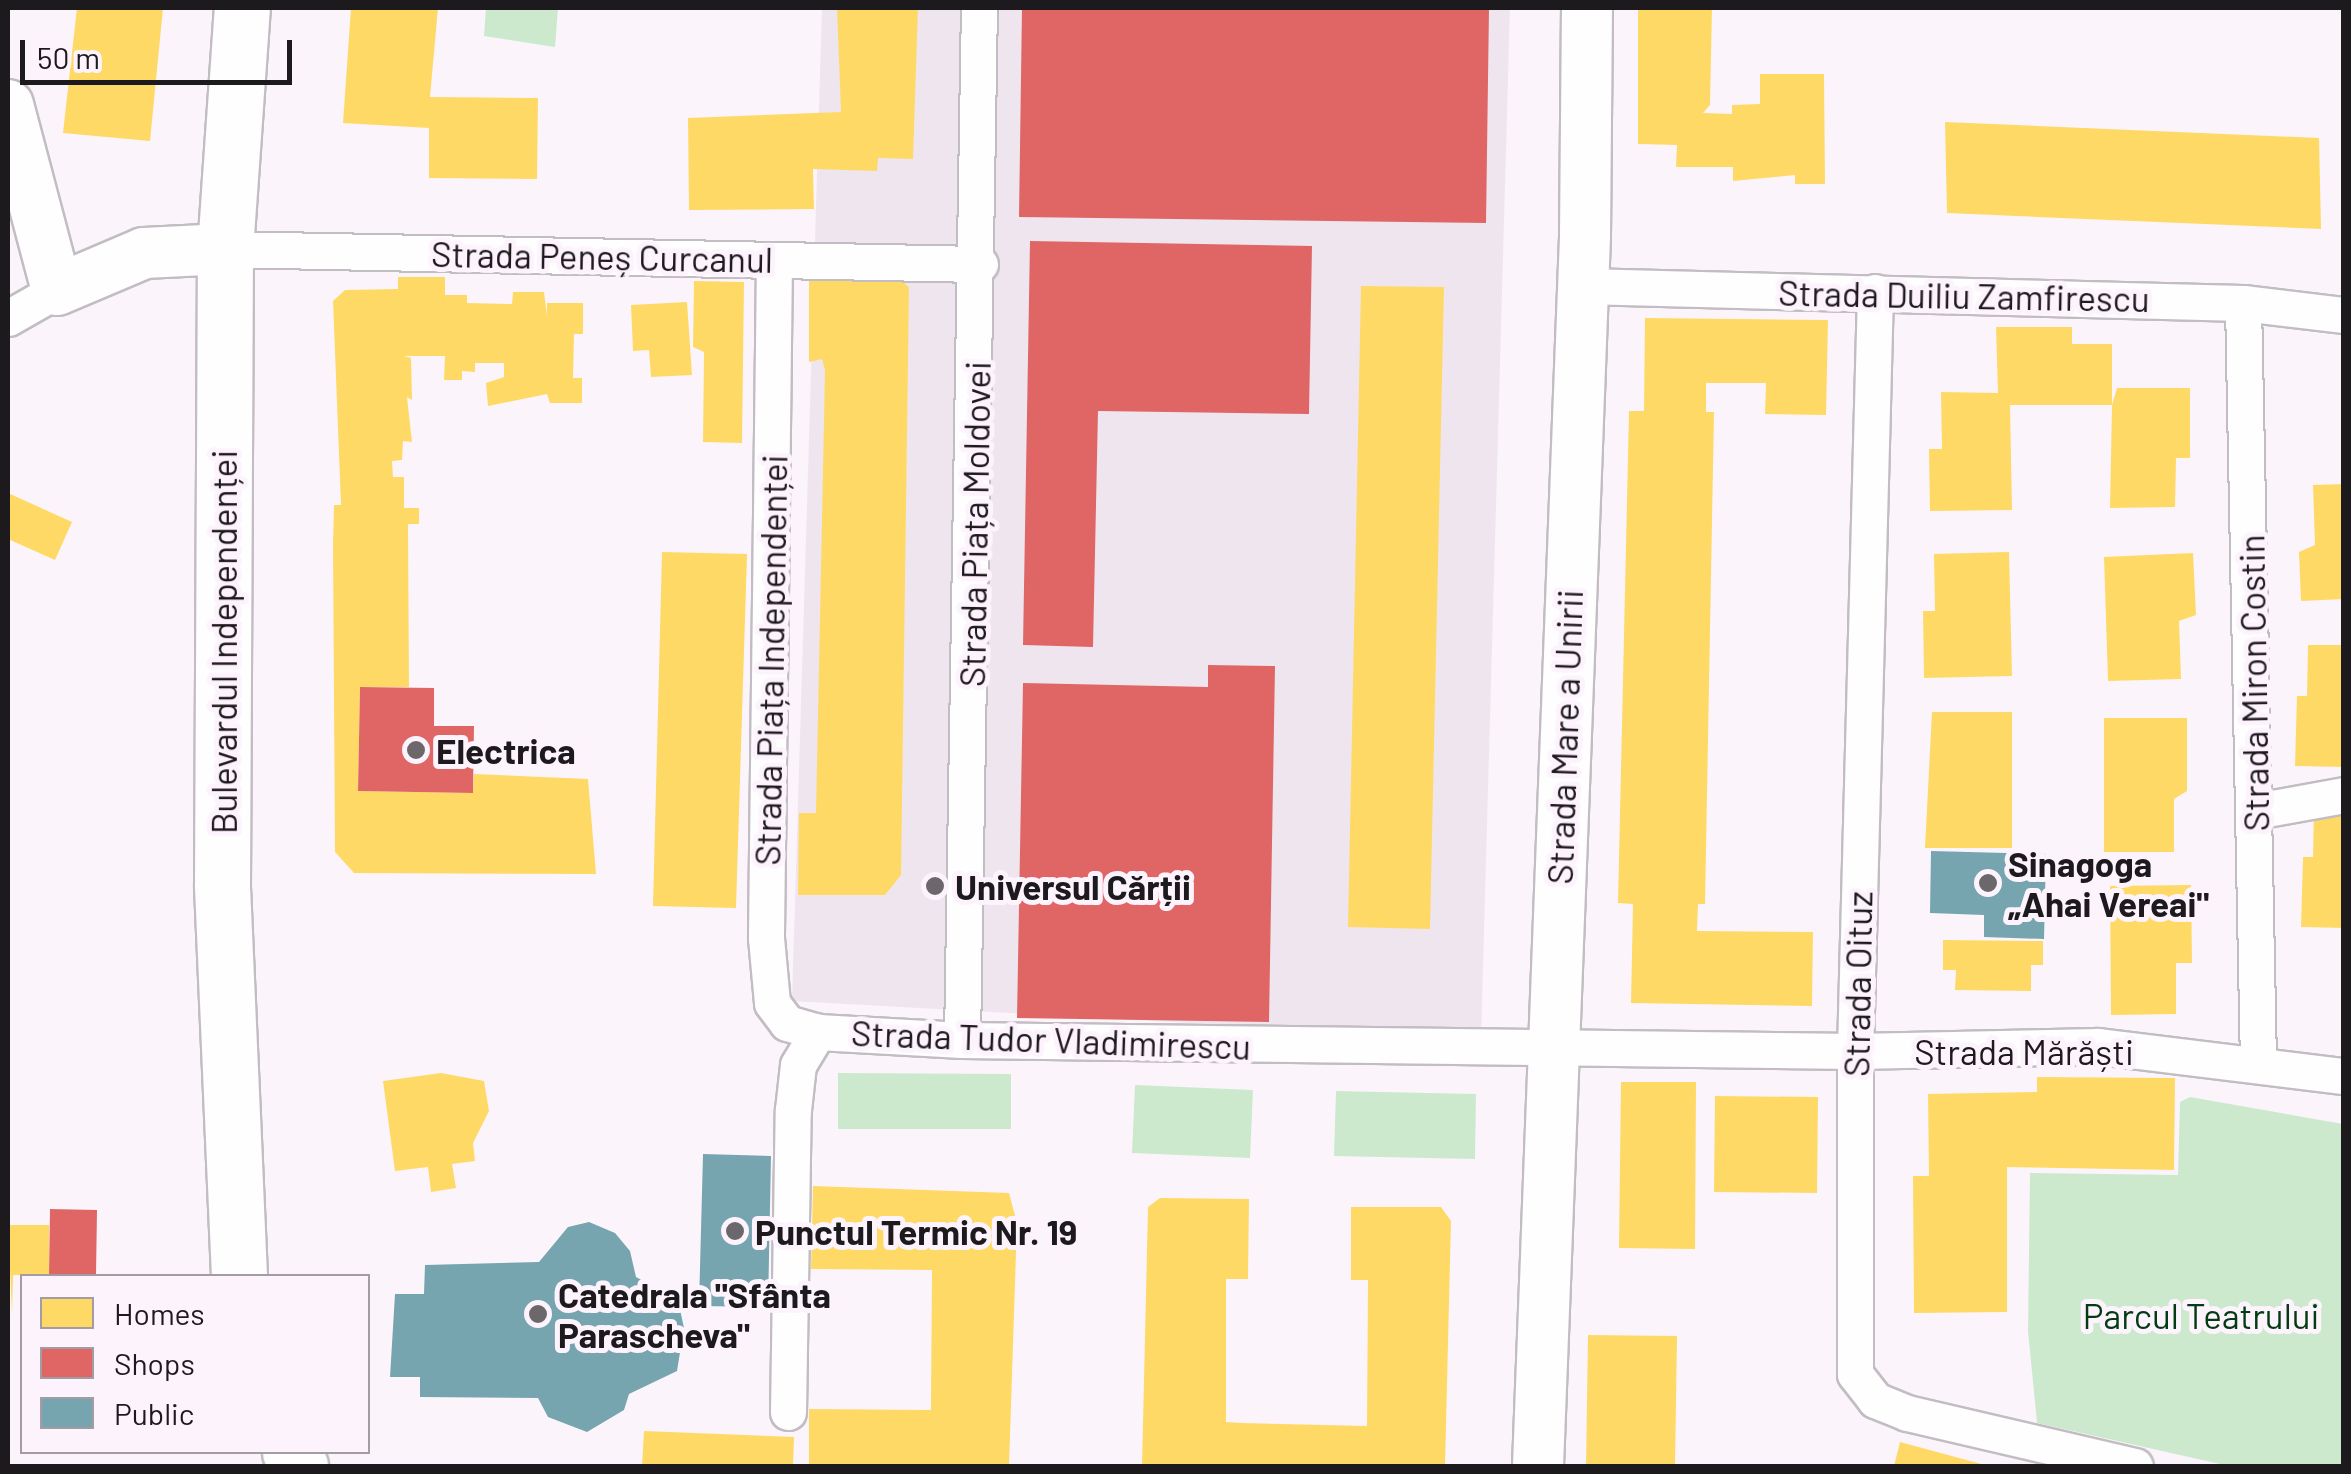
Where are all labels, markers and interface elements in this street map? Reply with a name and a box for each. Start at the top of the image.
scale bar [25,20,298,82]
text: 50 m [37,39,100,75]
street label: Strada Peneș Curcanul [431,232,773,280]
street label: Strada Duiliu Zamfirescu [1778,271,2150,319]
street label: Strada Piața Moldovei [950,361,998,687]
street label: Bulevardul Independenței [202,450,244,834]
street label: Strada Piața Independenței [745,454,795,866]
street label: Strada Miron Costin [2229,534,2277,832]
street label: Strada Mare a Unirii [1538,589,1590,885]
place label: Electrica [436,729,576,771]
marker: Electrica [405,739,427,761]
place label: Sinagoga „Ahai Vereai" [2008,842,2209,924]
place label: Universul Cărții [955,865,1191,907]
marker: Sinagoga „Ahai Vereai" [1977,872,1999,894]
marker: Universul Cărții [924,875,946,897]
street label: Strada Oituz [1834,891,1880,1077]
street label: Strada Tudor Vladimirescu [850,1011,1252,1067]
street label: Strada Mărăști [1914,1030,2134,1072]
place label: Punctul Termic Nr. 19 [755,1210,1077,1252]
marker: Punctul Termic Nr. 19 [724,1220,746,1242]
place label: Catedrala "Sfânta Parascheva" [558,1273,831,1355]
legend [20,1274,370,1454]
park label: Parcul Teatrului [2083,1294,2319,1336]
text: Homes [114,1295,205,1331]
marker: Catedrala "Sfânta Parascheva" [527,1303,549,1325]
text: Shops [114,1345,195,1381]
text: Public [114,1395,194,1431]

